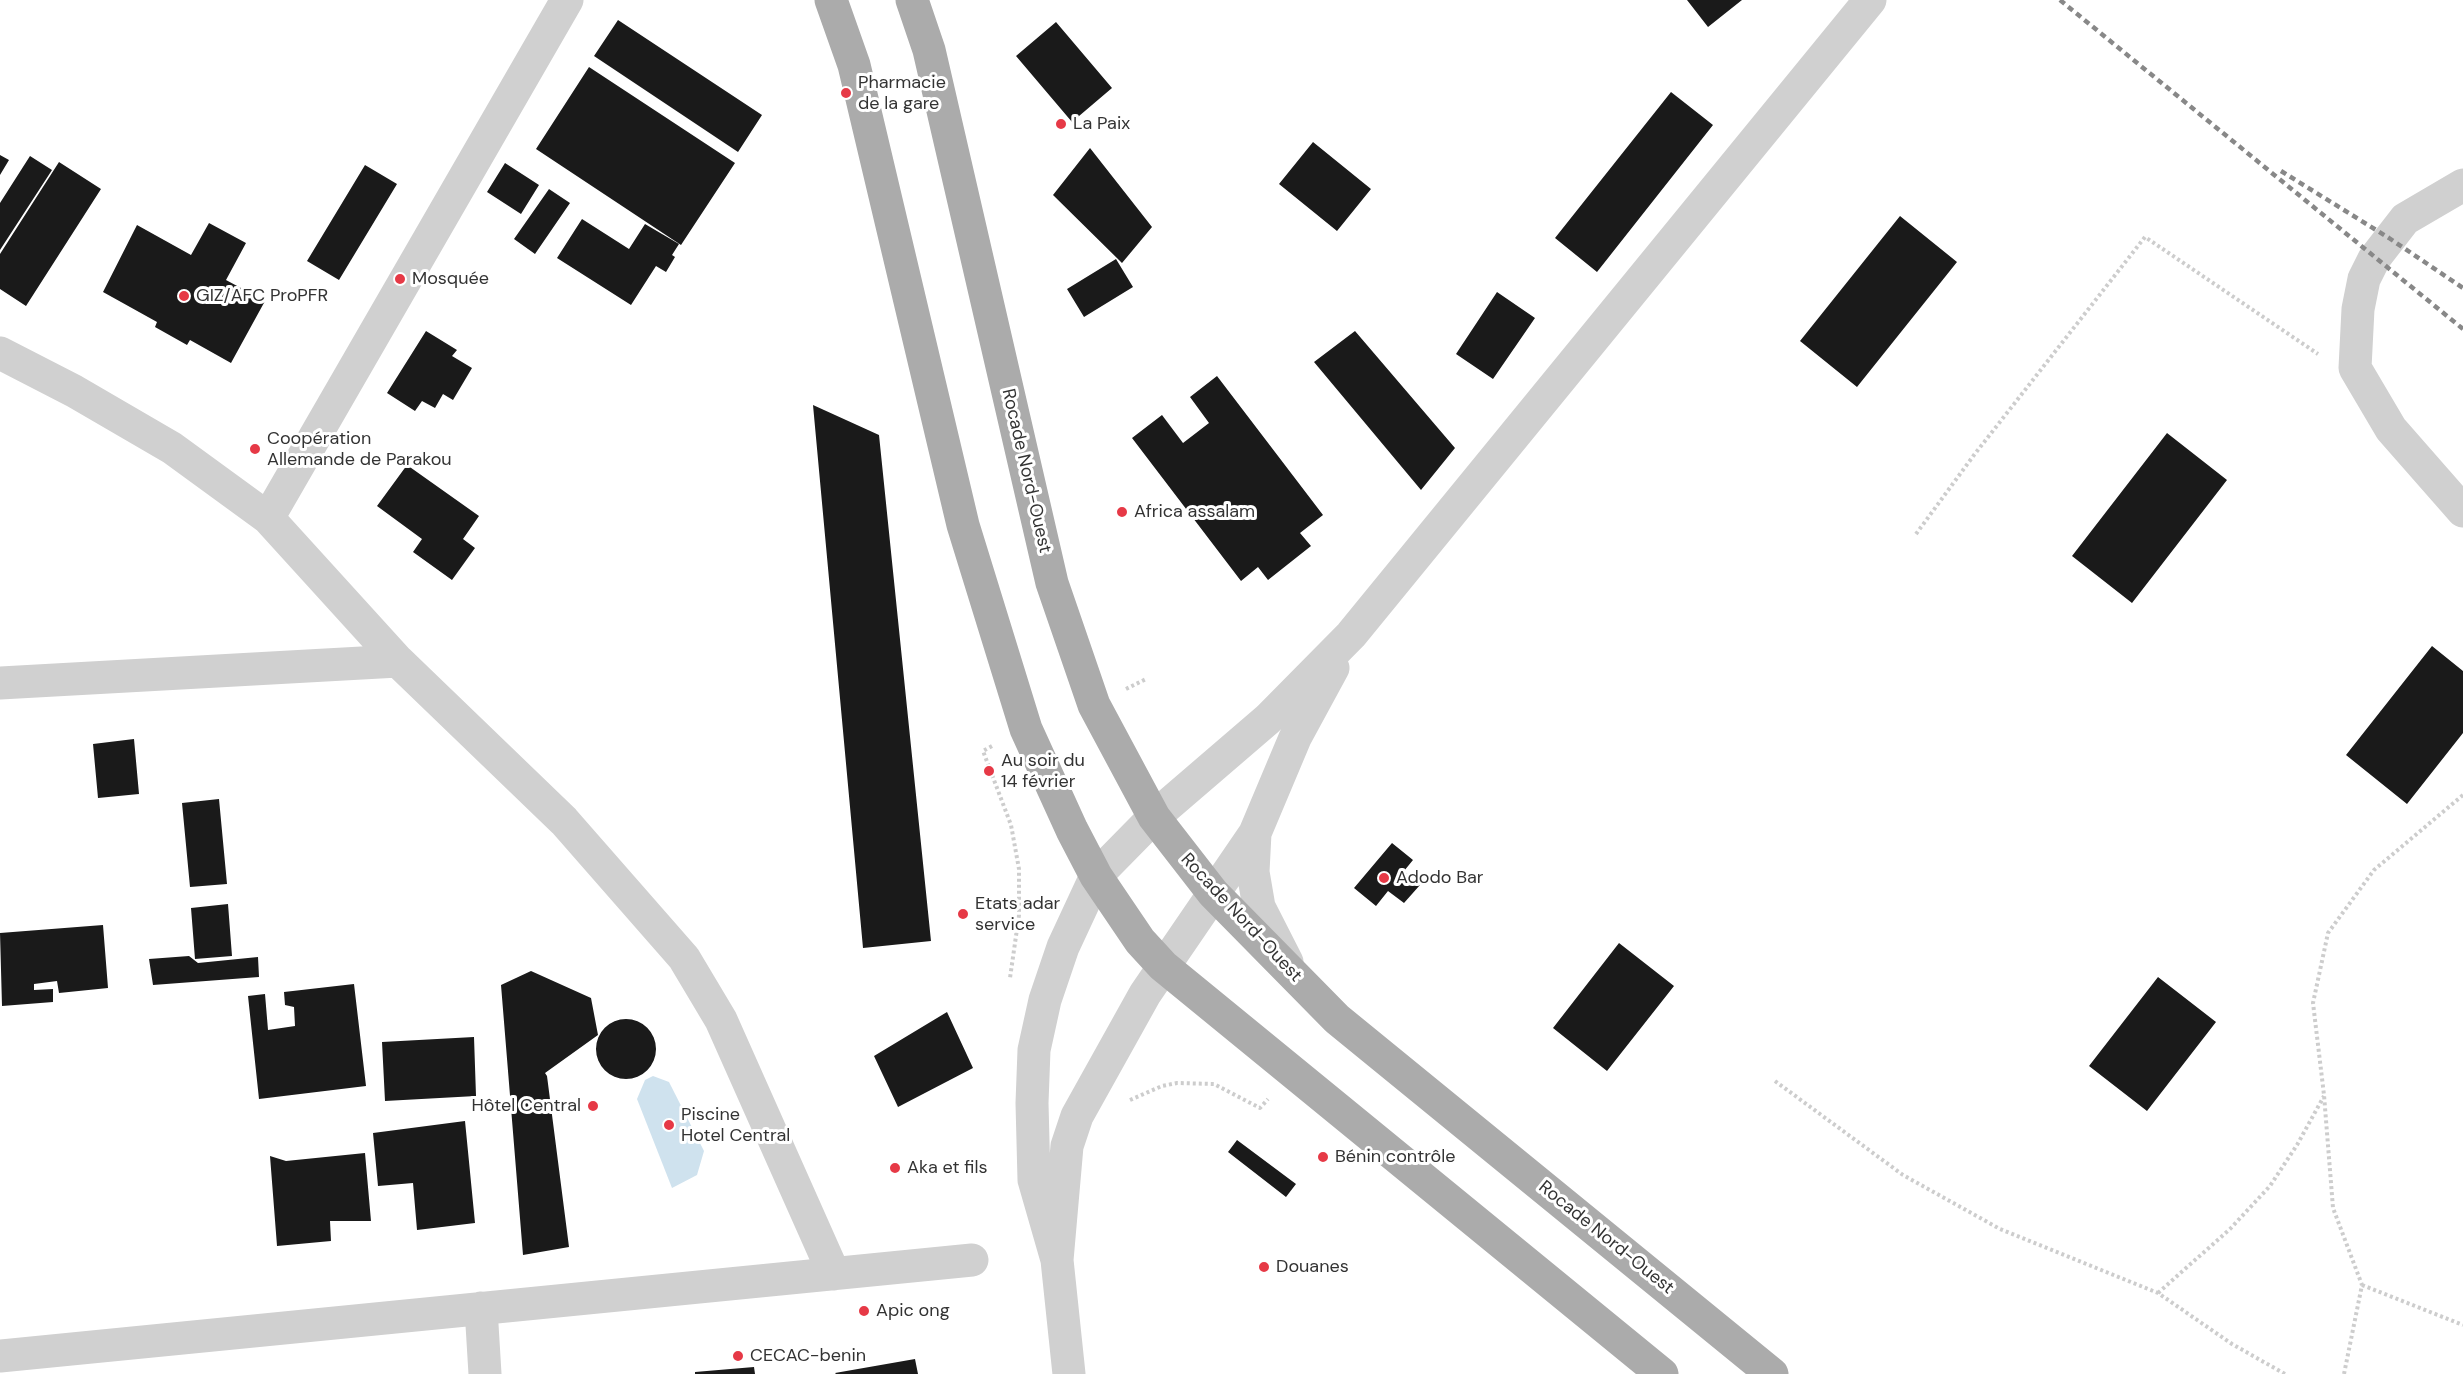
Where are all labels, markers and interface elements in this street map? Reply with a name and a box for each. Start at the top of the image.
place label: Pharmacie de la gare [858,72,946,115]
marker: Pharmacie de la gare [839,86,853,100]
place label: La Paix [1073,113,1130,135]
marker: La Paix [1054,117,1068,131]
place label: Mosquée [412,268,489,290]
marker: Mosquée [393,272,407,286]
place label: GIZ/AFC ProPFR [196,285,328,307]
marker: GIZ/AFC ProPFR [177,289,191,303]
street label: Rocade Nord-Ouest [997,387,1055,555]
place label: Coopération Allemande de Parakou [267,428,452,470]
marker: Coopération Allemande de Parakou [248,442,262,456]
place label: Africa assalam [1134,501,1255,523]
marker: Africa assalam [1115,505,1129,519]
place label: Au soir du 14 février [1001,750,1085,792]
marker: Au soir du 14 février [982,764,996,778]
street label: Rocade Nord-Ouest [1176,849,1306,987]
place label: Adodo Bar [1396,867,1483,889]
marker: Adodo Bar [1377,871,1391,885]
place label: Etats adar service [975,893,1060,936]
marker: Etats adar service [956,907,970,921]
place label: Hôtel Central [472,1095,581,1117]
marker: Hôtel Central [586,1099,600,1113]
place label: Piscine Hotel Central [681,1104,790,1146]
marker: Piscine Hotel Central [662,1118,676,1132]
place label: Bénin contrôle [1335,1146,1455,1168]
marker: Bénin contrôle [1316,1150,1330,1164]
place label: Aka et fils [907,1157,987,1179]
marker: Aka et fils [888,1161,902,1175]
street label: Rocade Nord-Ouest [1534,1177,1678,1299]
place label: Douanes [1276,1256,1349,1278]
marker: Douanes [1257,1260,1271,1274]
place label: Apic ong [876,1300,950,1322]
marker: Apic ong [857,1304,871,1318]
place label: CECAC-benin [750,1345,866,1367]
marker: CECAC-benin [731,1349,745,1363]

